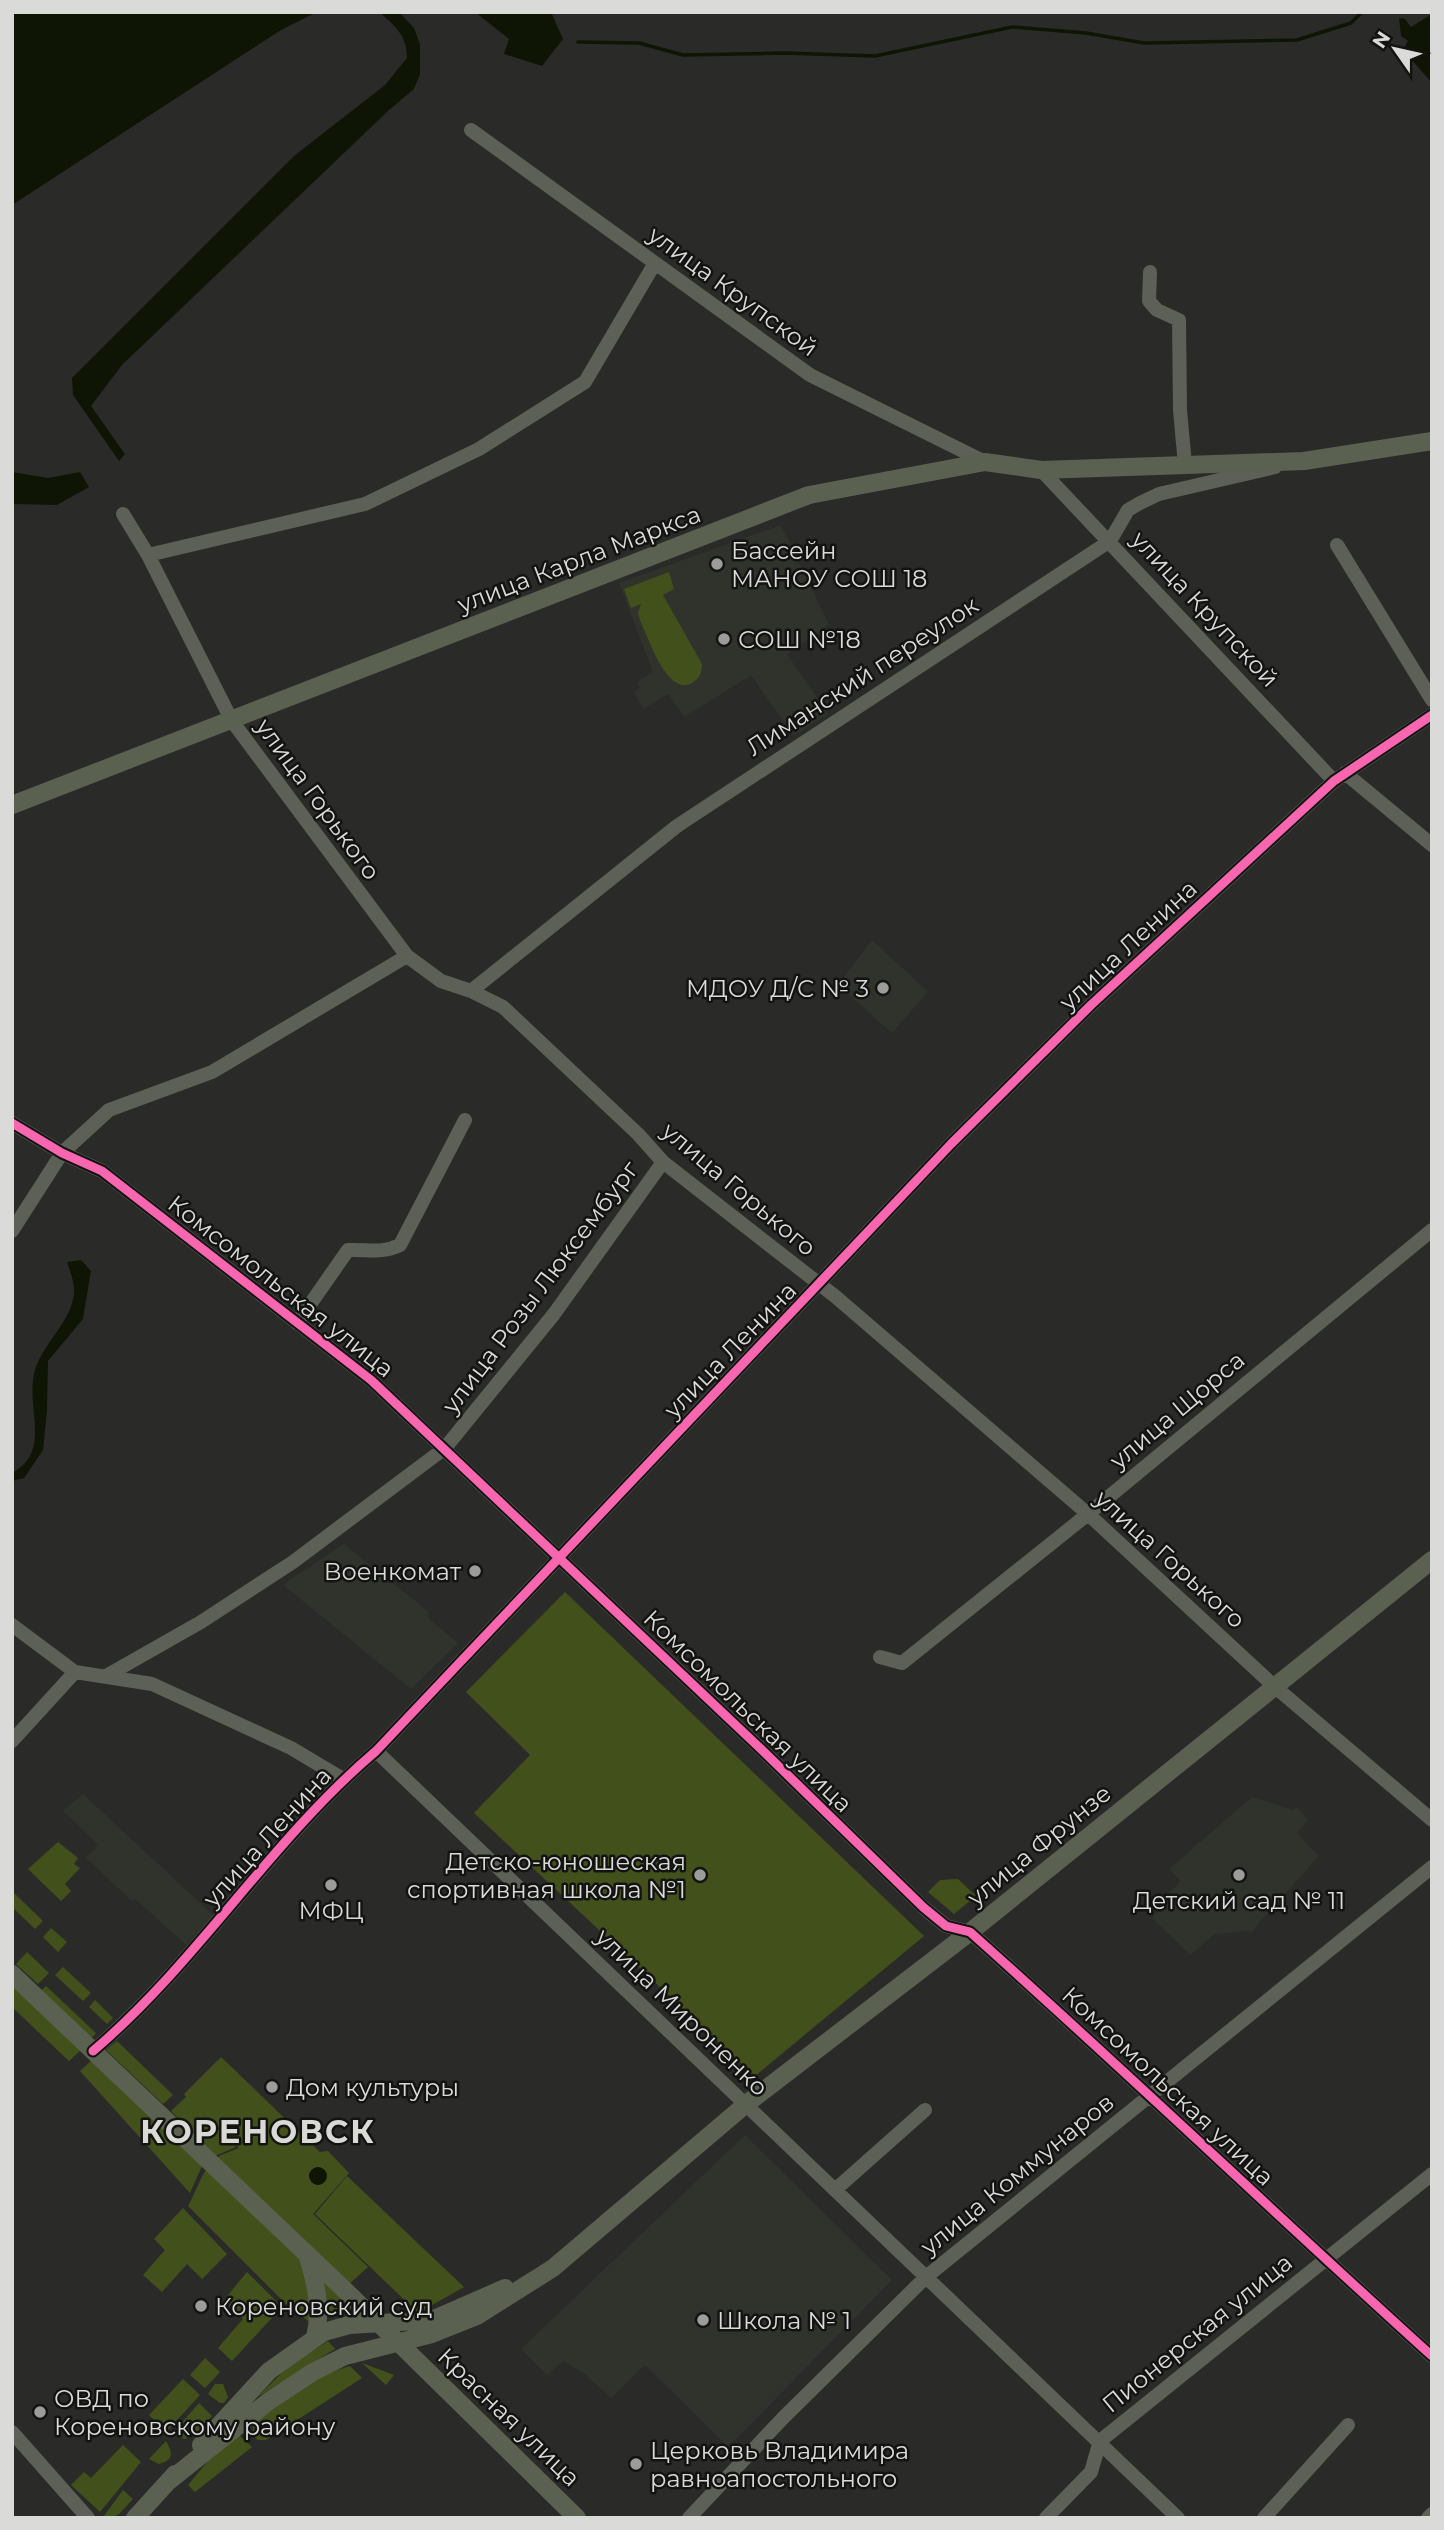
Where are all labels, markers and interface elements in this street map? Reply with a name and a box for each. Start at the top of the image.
north arrow [1360,14,1430,84]
text: N [1367,27,1395,53]
street label: улица Крупской [642,219,823,362]
street label: улица Карла Маркса [452,499,705,619]
street label: улица Крупской [1125,524,1285,693]
place label: Бассейн МАНОУ СОШ 18 [731,536,927,593]
marker: Бассейн МАНОУ СОШ 18 [709,556,725,572]
street label: Лиманский переулок [741,590,983,762]
place label: СОШ №18 [738,625,861,654]
marker: СОШ №18 [716,631,732,647]
street label: улица Горького [249,712,386,885]
street label: улица Ленина [1052,874,1203,1017]
place label: МДОУ Д/С № 3 [686,974,869,1003]
marker: МДОУ Д/С № 3 [875,980,891,996]
street label: улица Горького [655,1115,822,1262]
street label: улица Розы Люксембург [435,1155,645,1420]
street label: Комсомольская улица [162,1189,400,1383]
street label: улица Ленина [657,1276,802,1425]
street label: улица Щорса [1103,1345,1250,1475]
street label: улица Горького [1088,1483,1251,1634]
place label: Военкомат [324,1557,462,1586]
marker: Военкомат [467,1563,483,1579]
street label: Комсомольская улица [638,1604,858,1818]
street label: улица Ленина [196,1761,337,1914]
street label: улица Фрунзе [960,1778,1117,1912]
place label: Детско-юношеская спортивная школа №1 [407,1847,686,1904]
marker: Детско-юношеская спортивная школа №1 [692,1867,708,1883]
marker: Детский сад № 11 [1231,1867,1247,1883]
marker: МФЦ [323,1877,339,1893]
place label: Детский сад № 11 [1133,1886,1345,1915]
place label: МФЦ [299,1896,364,1925]
street label: улица Мироненко [589,1921,774,2102]
street label: Комсомольская улица [1056,1980,1280,2192]
place label: Дом культуры [286,2073,459,2102]
marker: Дом культуры [264,2079,280,2095]
street label: улица Коммунаров [914,2087,1120,2262]
district label: КОРЕНОВСК [140,2112,376,2151]
street label: Пионерская улица [1096,2247,1298,2419]
place label: Кореновский суд [215,2292,432,2321]
marker: Кореновский суд [193,2298,209,2314]
place label: Школа № 1 [717,2306,851,2335]
marker: Школа № 1 [695,2312,711,2328]
street label: Красная улица [432,2342,586,2492]
place label: ОВД по Кореновскому району [54,2384,336,2441]
marker: ОВД по Кореновскому району [32,2404,48,2420]
place label: Церковь Владимира равноапостольного [650,2436,909,2493]
marker: Церковь Владимира равноапостольного [628,2456,644,2472]

